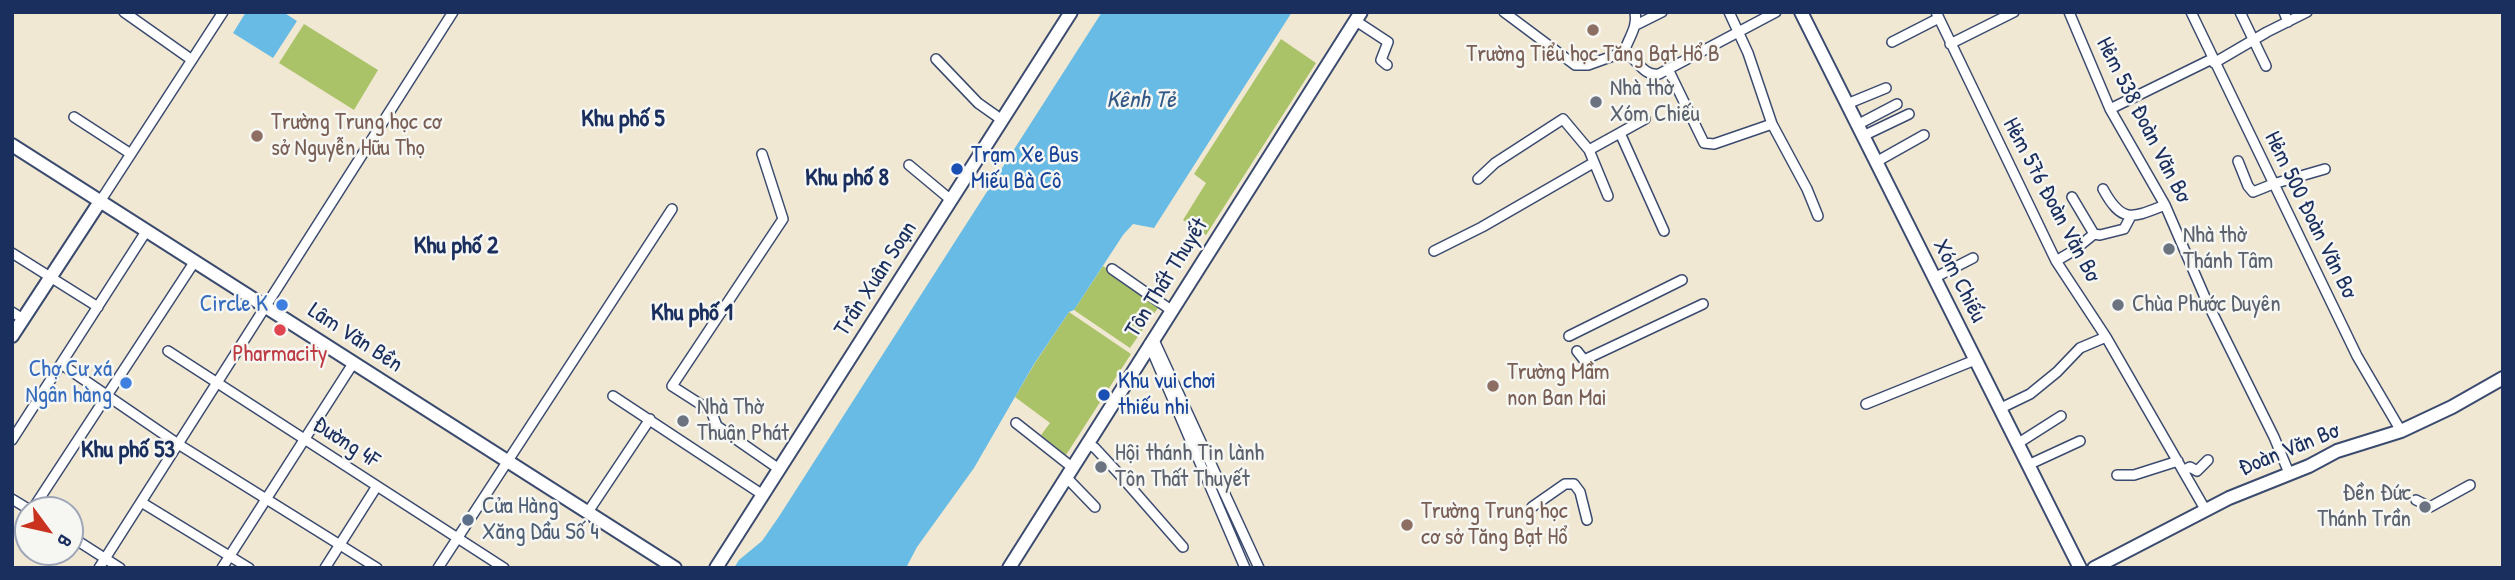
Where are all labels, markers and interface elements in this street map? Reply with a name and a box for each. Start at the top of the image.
marker: Trường Tiểu học Tăng Bạt Hổ B [1585,22,1601,38]
street label: Hẻm 538 Đoàn Văn Bơ [2090,33,2196,207]
place label: Trường Tiểu học Tăng Bạt Hổ B [1466,41,1720,69]
place label: Nhà thờ Xóm Chiếu [1610,75,1700,129]
water label: Kênh Tẻ [1106,87,1176,115]
marker: Nhà thờ Xóm Chiếu [1588,94,1604,110]
district label: Khu phố 5 [581,106,665,134]
place label: Trường Trung học cơ sở Nguyễn Hữu Thọ [271,109,441,163]
street label: Hẻm 576 Đoàn Văn Bơ [1996,113,2106,287]
street label: Hẻm 500 Đoàn Văn Bơ [2258,127,2362,303]
marker: Trường Trung học cơ sở Nguyễn Hữu Thọ [249,128,265,144]
place label: Trạm Xe Bus Miếu Bà Cô [971,142,1079,196]
marker: Trạm Xe Bus Miếu Bà Cô [949,161,965,177]
district label: Khu phố 8 [805,165,889,193]
street label: Tôn Thất Thuyết [1120,214,1214,342]
street label: Trần Xuân Soạn [829,216,923,342]
place label: Nhà thờ Thánh Tâm [2183,222,2273,276]
district label: Khu phố 2 [414,233,498,261]
street label: Xóm Chiếu [1926,235,1992,327]
marker: Nhà thờ Thánh Tâm [2161,241,2177,257]
place label: Circle K [200,291,268,319]
place label: Chùa Phước Duyên [2132,291,2281,319]
marker: Circle K [274,297,290,313]
street label: Lâm Văn Bền [302,297,408,379]
marker: Chùa Phước Duyên [2110,297,2126,313]
district label: Khu phố 1 [651,300,733,328]
marker: Pharmacity [272,322,288,338]
place label: Pharmacity [233,341,327,369]
place label: Chợ Cư xá Ngân hàng [26,356,112,410]
place label: Trường Mầm non Ban Mai [1507,359,1609,413]
place label: Khu vui chơi thiếu nhi [1118,368,1216,422]
marker: Chợ Cư xá Ngân hàng [118,375,134,391]
marker: Trường Mầm non Ban Mai [1485,378,1501,394]
marker: Khu vui chơi thiếu nhi [1096,387,1112,403]
place label: Nhà Thờ Thuận Phát [697,394,789,448]
street label: Đường 4F [307,411,385,475]
marker: Nhà Thờ Thuận Phát [675,413,691,429]
street label: Đoàn Văn Bơ [2235,418,2343,482]
district label: Khu phố 53 [81,437,175,465]
place label: Hội thánh Tin lành Tôn Thất Thuyết [1115,440,1264,494]
marker: Hội thánh Tin lành Tôn Thất Thuyết [1093,459,1109,475]
place label: Đền Đức Thánh Trần [2317,480,2411,534]
place label: Cửa Hàng Xăng Dầu Số 4 [482,493,599,547]
north arrow [14,496,84,566]
place label: Trường Trung học cơ sở Tăng Bạt Hổ [1421,498,1568,552]
marker: Đền Đức Thánh Trần [2417,499,2433,515]
marker: Cửa Hàng Xăng Dầu Số 4 [460,512,476,528]
marker: Trường Trung học cơ sở Tăng Bạt Hổ [1399,517,1415,533]
text: B [51,530,78,552]

